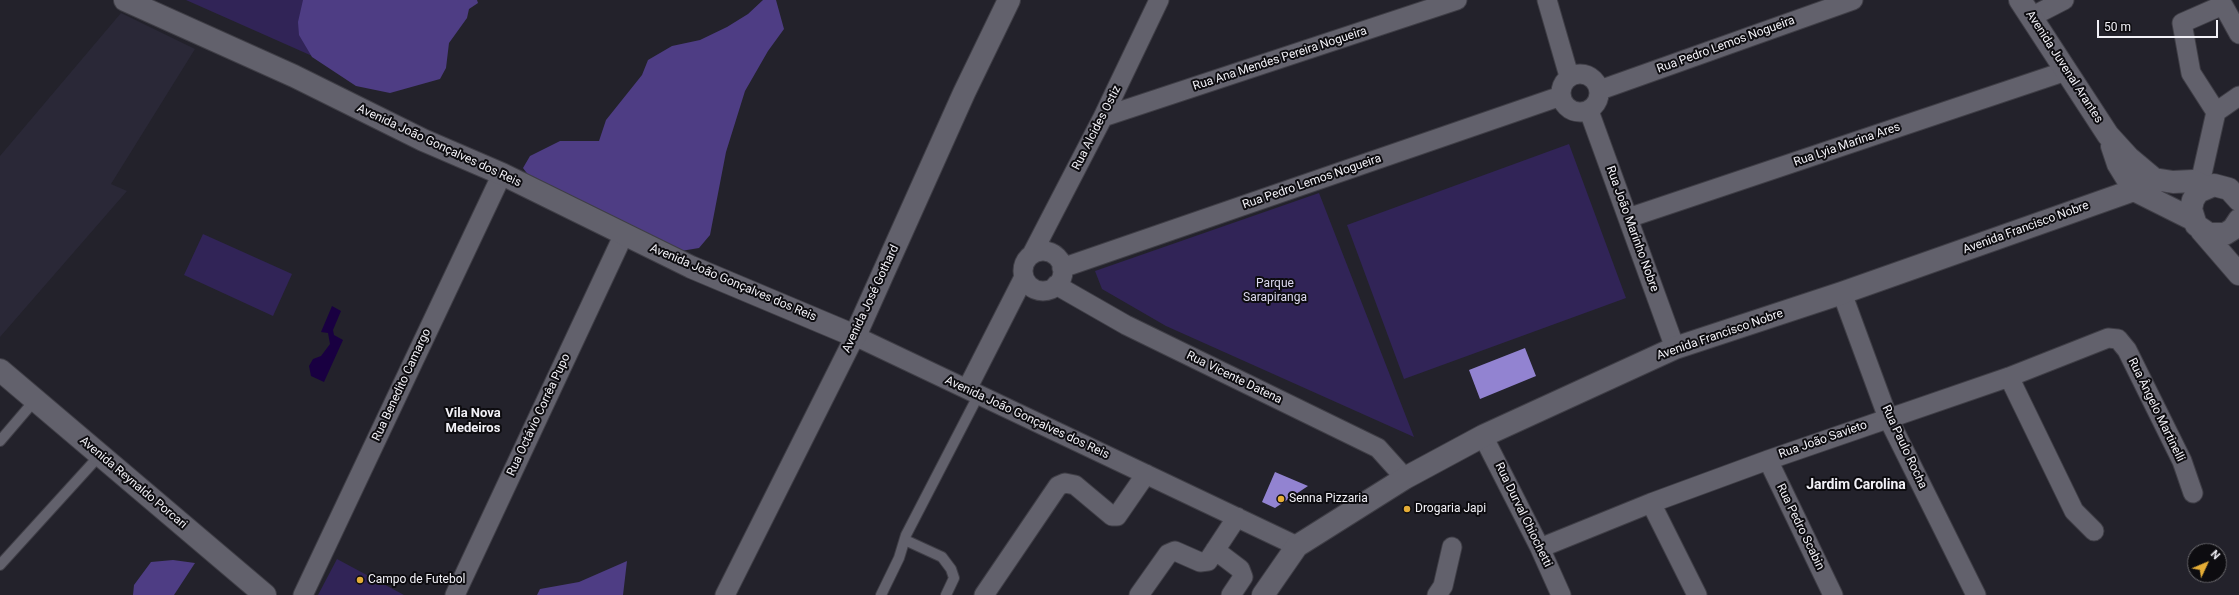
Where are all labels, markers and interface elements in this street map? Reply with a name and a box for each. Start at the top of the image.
street label: Avenida Juvenal Arantes [2022,8,2106,126]
scale bar [2099,12,2220,38]
street label: Rua Pedro Lemos Nogueira [1655,13,1797,77]
text: 50 m [2104,20,2131,34]
street label: Rua Ana Mendes Pereira Nogueira [1191,24,1369,94]
street label: Rua Alcides Ostiz [1069,83,1125,173]
street label: Avenida João Gonçalves dos Reis [355,102,523,190]
street label: Rua Lyia Marina Ares [1792,120,1902,170]
street label: Rua Pedro Lemos Nogueira [1241,151,1383,213]
street label: Rua João Marinho Nobre [1603,164,1661,294]
street label: Avenida Francisco Nobre [1961,199,2091,257]
street label: Avenida João Gonçalves dos Reis [648,241,818,325]
street label: Avenida José Gothard [840,243,902,355]
park label: Parque Sarapiranga [1243,277,1307,305]
street label: Avenida Francisco Nobre [1655,307,1785,363]
street label: Rua Benedito Camargo [370,326,434,444]
street label: Rua Vicente Datena [1184,349,1284,407]
street label: Rua Octávio Corrêa Pupo [504,352,574,478]
street label: Rua Ângelo Martinelli [2125,356,2187,464]
street label: Avenida João Gonçalves dos Reis [943,374,1111,462]
street label: Rua Paulo Rocha [1878,403,1930,491]
district label: Vila Nova Medeiros [445,406,501,437]
street label: Rua João Savieto [1777,418,1869,462]
street label: Avenida Reynaldo Porcari [76,434,190,532]
street label: Rua Durval Chiochetti [1491,460,1555,570]
district label: Jardim Carolina [1806,477,1906,493]
street label: Rua Pedro Scabin [1773,482,1827,572]
place label: Senna Pizzaria [1289,492,1368,506]
marker: Senna Pizzaria [1276,494,1286,504]
place label: Drogaria Japi [1415,502,1486,516]
marker: Drogaria Japi [1402,504,1412,514]
north arrow [2187,543,2227,583]
text: N [2208,548,2223,562]
place label: Campo de Futebol [368,573,465,587]
marker: Campo de Futebol [355,575,365,585]

